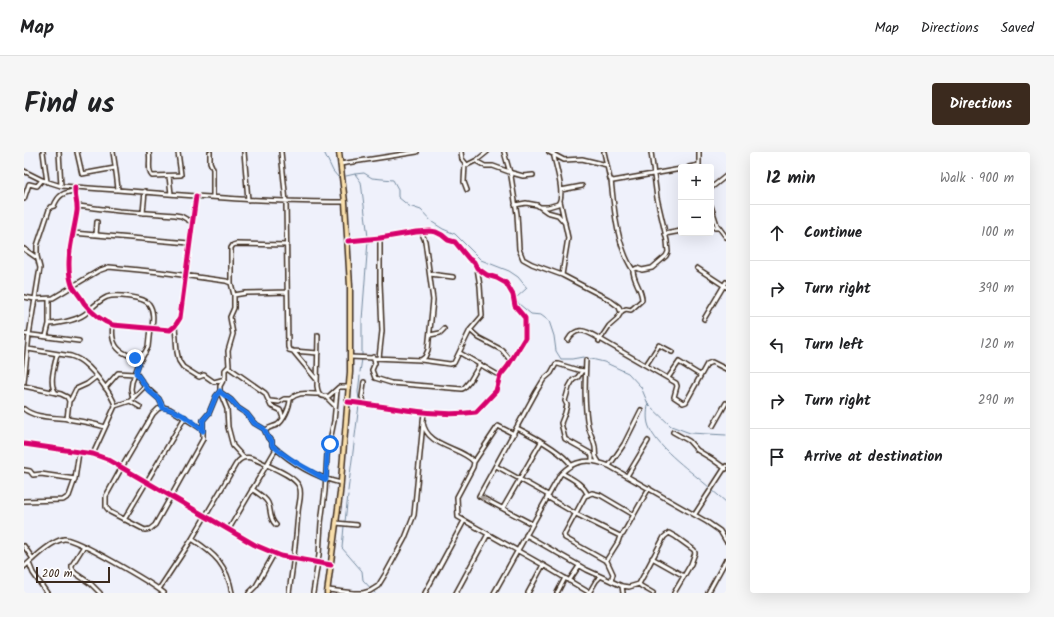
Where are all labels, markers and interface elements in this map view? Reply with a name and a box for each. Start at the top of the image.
text: Map [20,13,54,43]
text: Map [874,17,899,39]
text: Directions [921,17,979,39]
text: Saved [1001,17,1034,39]
text: Find us [24,82,115,127]
button: Directions [932,83,1030,125]
map controls [678,164,714,236]
button: + [678,164,714,200]
text: 12 min [766,165,815,192]
text: Walk · 900 m [940,168,1014,189]
button: − [678,200,714,236]
text: Continue [804,221,862,245]
icon: ahead [766,222,788,244]
text: 100 m [981,222,1014,243]
text: Turn right [804,277,871,301]
icon: right [766,278,788,300]
text: 390 m [978,278,1014,299]
text: Turn left [804,333,864,357]
icon: left [766,334,788,356]
text: 120 m [980,334,1014,355]
route end [126,349,144,367]
text: Turn right [804,389,871,413]
icon: right [766,390,788,412]
text: 290 m [978,390,1014,411]
route start [321,435,339,453]
text: Arrive at destination [804,445,943,469]
icon: arrive [766,446,788,468]
one-way arrow [479,496,491,502]
scale bar [36,565,110,584]
text: 200 m [42,565,73,583]

